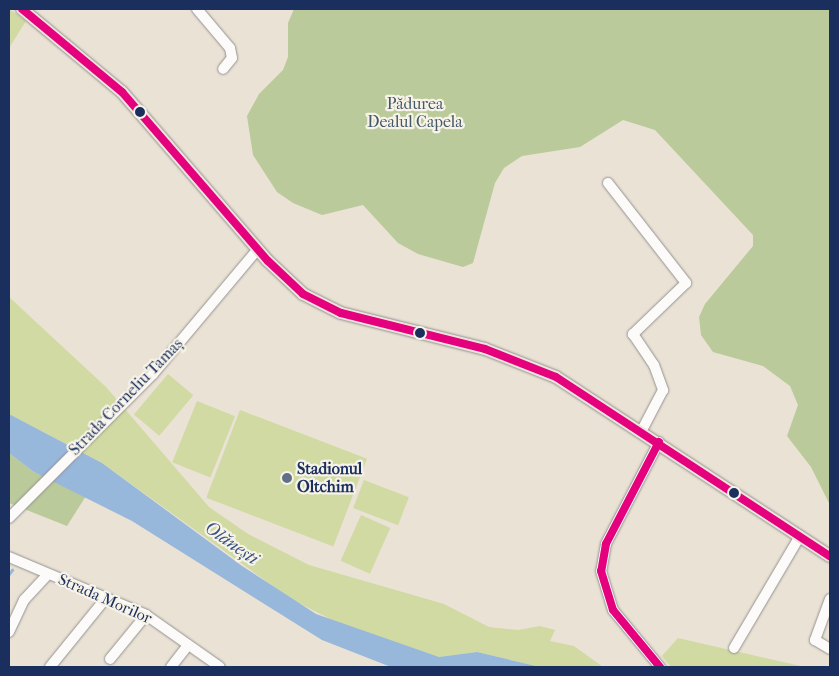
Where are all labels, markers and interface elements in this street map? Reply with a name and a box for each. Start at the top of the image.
park label: Pădurea Dealul Capela [367,94,463,132]
unlabelled marker [135,107,145,117]
unlabelled marker [415,328,425,338]
street label: Strada Corneliu Tamaș [65,334,187,460]
place label: Stadionul Oltchim [297,459,362,497]
marker: Stadionul Oltchim [281,472,293,484]
unlabelled marker [729,488,739,498]
water label: Olănești [200,518,262,570]
street label: Strada Morilor [55,570,155,628]

